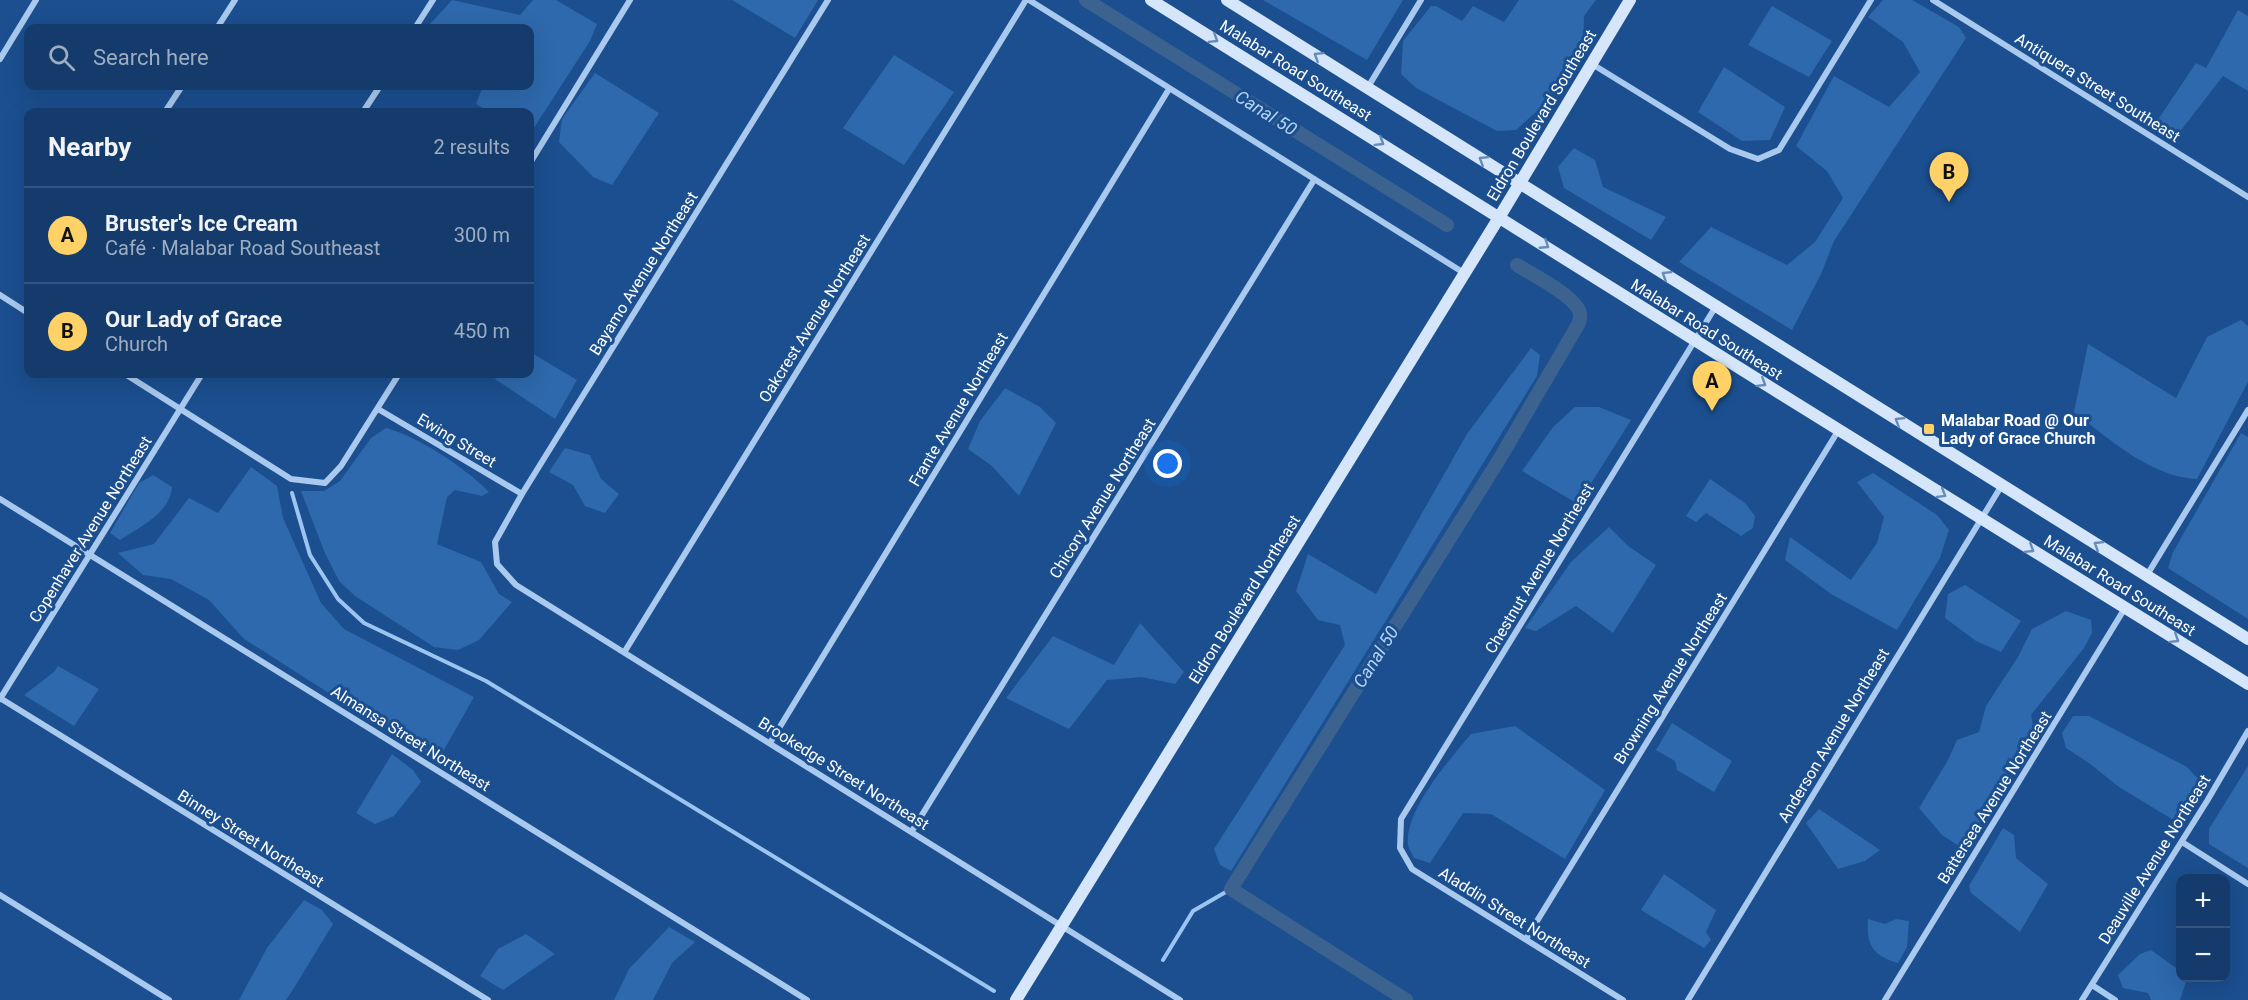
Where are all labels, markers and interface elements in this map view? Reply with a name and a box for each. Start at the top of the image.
street label: Malabar Road Southeast [1216,16,1375,125]
search box [24,24,534,90]
street label: Eldron Boulevard Southeast [1483,26,1600,204]
street label: Antiquera Street Southeast [2012,29,2184,146]
one-way arrow [1208,32,1218,44]
icon: search [45,41,78,74]
text: Search here [93,45,209,70]
one-way arrow [1314,51,1324,63]
water label: Canal 50 [1232,86,1301,140]
text: Nearby [48,132,131,162]
one-way arrow [1373,134,1384,145]
text: 2 results [434,135,510,159]
pin: B [1930,152,1968,202]
one-way arrow [1479,156,1490,167]
street label: Bayamo Avenue Northeast [585,188,702,359]
text: Bruster's Ice Cream [105,211,298,236]
text: A [61,223,74,247]
text: 300 m [454,223,510,247]
street label: Oakcrest Avenue Northeast [755,231,874,406]
text: Café · Malabar Road Southeast [105,236,380,260]
one-way arrow [1538,238,1549,249]
one-way arrow [1662,271,1673,282]
street label: Malabar Road Southeast [1627,275,1786,384]
text: Our Lady of Grace [105,307,282,332]
text: B [61,319,74,343]
text: 450 m [454,319,510,343]
street label: Frante Avenue Northeast [905,329,1012,490]
text: Church [105,332,168,356]
pin: A [1692,362,1732,411]
one-way arrow [1755,376,1766,387]
street label: Ewing Street [414,409,500,471]
place label: Malabar Road @ Our Lady of Grace Church [1941,411,2095,448]
street label: Chicory Avenue Northeast [1045,415,1160,582]
one-way arrow [1895,416,1905,428]
marker: Malabar Road @ Our Lady of Grace Church [1922,422,1936,436]
street label: Copenhaver Avenue Northeast [25,433,156,626]
your location [1153,449,1182,478]
street label: Chestnut Avenue Northeast [1481,480,1598,657]
one-way arrow [1936,487,1946,499]
street label: Eldron Boulevard Northeast [1185,512,1304,687]
street label: Malabar Road Southeast [2040,531,2199,640]
one-way arrow [2094,540,2104,552]
one-way arrow [2024,541,2034,553]
street label: Browning Avenue Northeast [1610,589,1731,767]
water label: Canal 50 [1349,622,1403,691]
one-way arrow [2169,631,2179,643]
street label: Anderson Avenue Northeast [1774,645,1893,826]
street label: Almansa Street Northeast [328,682,494,795]
street label: Battersea Avenue Northeast [1933,707,2055,887]
street label: Brookedge Street Northeast [755,713,933,834]
street label: Deauville Avenue Northeast [2095,771,2214,947]
street label: Binney Street Northeast [174,786,327,891]
street label: Aladdin Street Northeast [1435,863,1594,972]
map controls [2176,874,2230,982]
button: + [2176,874,2230,928]
button: − [2176,928,2230,982]

